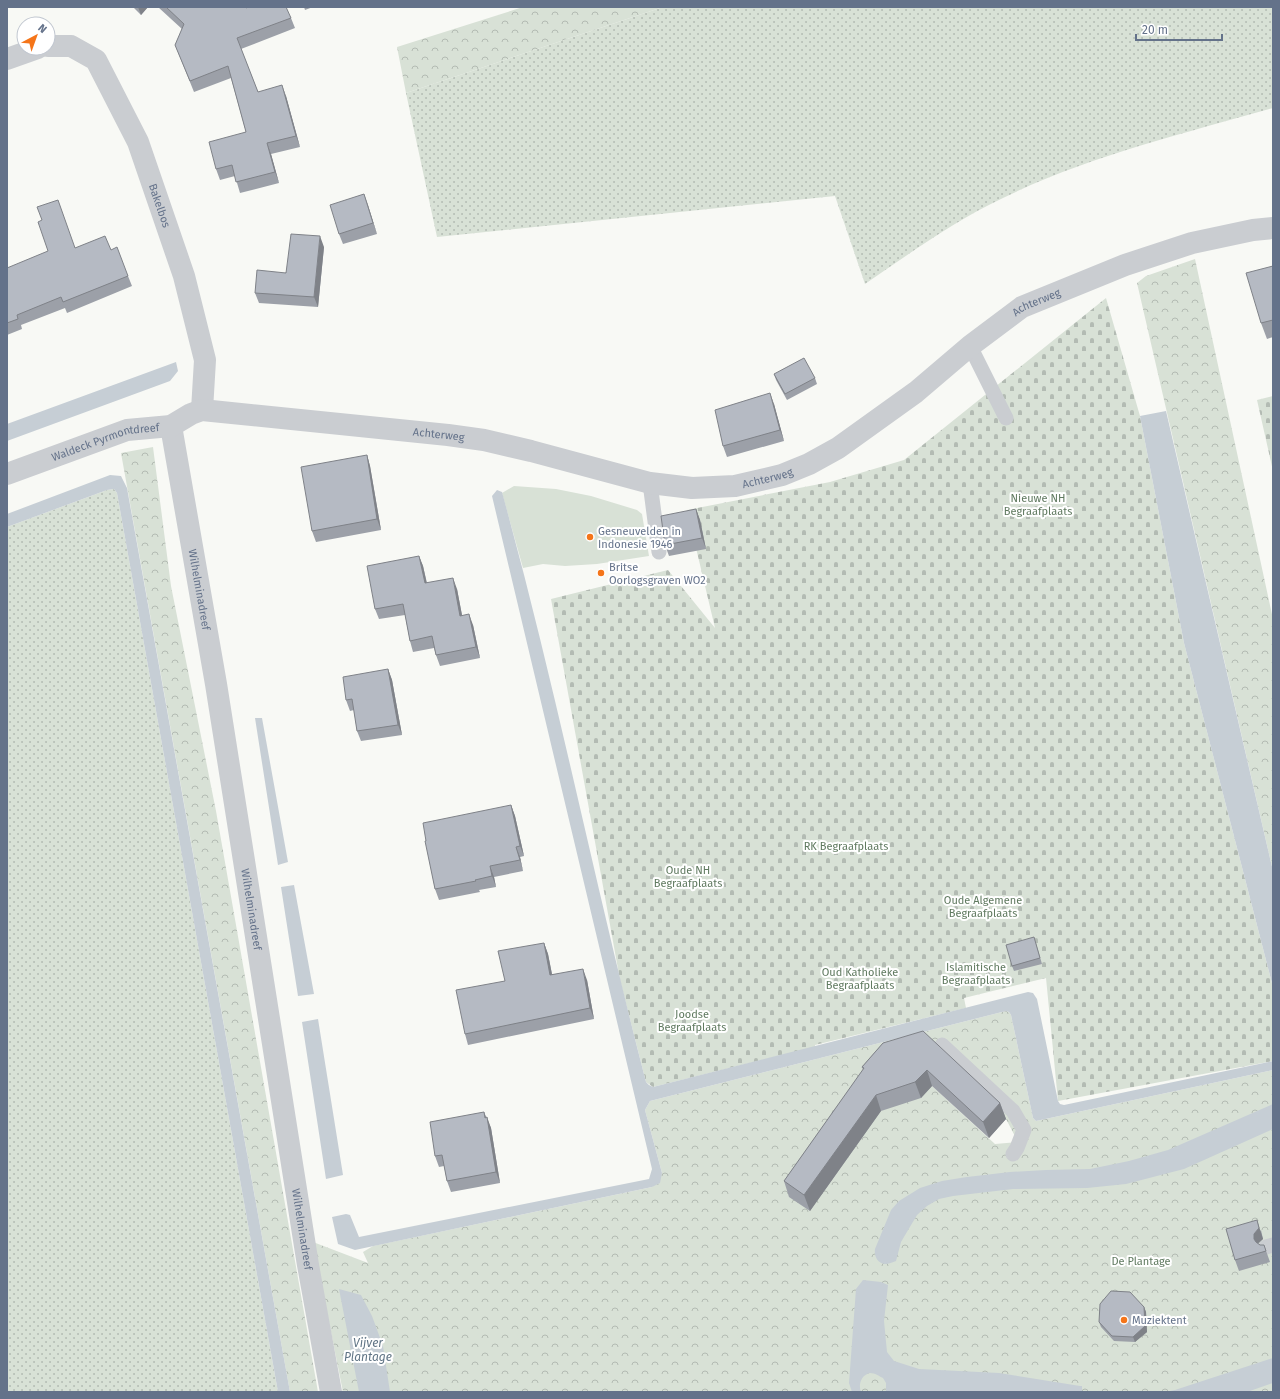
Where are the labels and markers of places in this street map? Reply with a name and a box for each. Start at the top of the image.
place label: Gesneuvelden in Indonesie 1946 [598,525,681,551]
marker: Gesneuvelden in Indonesie 1946 [585,532,595,542]
place label: Britse Oorlogsgraven WO2 [609,561,706,587]
marker: Britse Oorlogsgraven WO2 [596,568,606,578]
place label: Muziektent [1132,1314,1187,1327]
marker: Muziektent [1119,1315,1129,1325]

